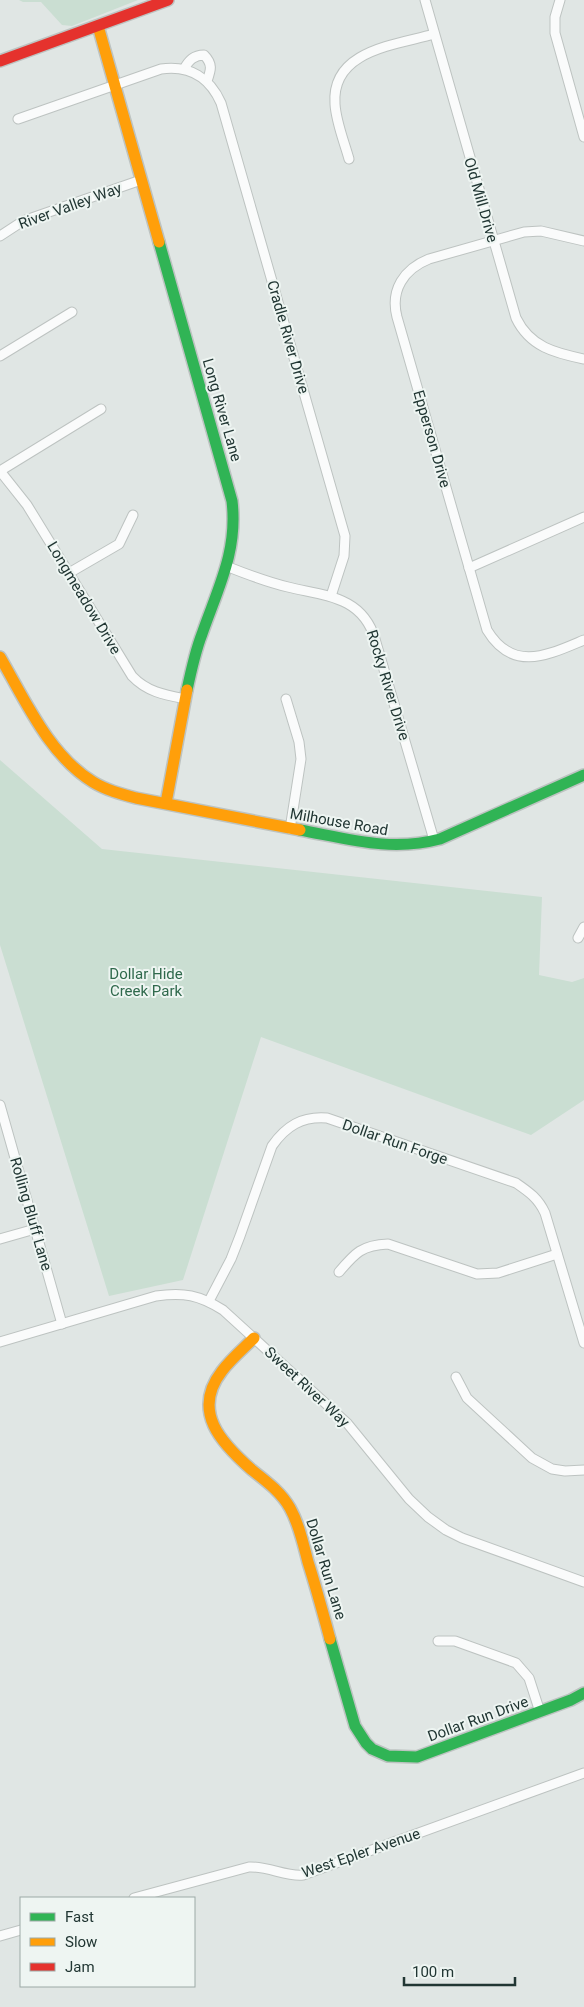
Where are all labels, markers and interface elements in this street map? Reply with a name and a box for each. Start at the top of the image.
street label: Old Mill Drive [460,155,502,245]
street label: River Valley Way [16,179,124,233]
street label: Cradle River Drive [263,278,313,396]
street label: Long River Lane [199,356,245,464]
street label: Epperson Drive [410,388,455,490]
street label: Longmeadow Drive [43,538,125,658]
street label: Rocky River Drive [363,628,413,742]
street label: Milhouse Road [289,805,389,839]
park label: Dollar Hide Creek Park [109,965,183,1000]
street label: Dollar Run Forge [340,1116,450,1168]
street label: Rolling Bluff Lane [6,1155,56,1273]
street label: Sweet River Way [261,1343,353,1431]
street label: Dollar Run Lane [302,1516,350,1622]
street label: Dollar Run Drive [425,1692,531,1746]
street label: West Epler Avenue [300,1824,423,1882]
legend [20,1897,195,1987]
text: Fast [65,1908,94,1926]
text: Slow [65,1933,97,1951]
scale bar [404,1954,515,1986]
text: Jam [65,1958,95,1976]
text: 100 m [412,1963,454,1981]

